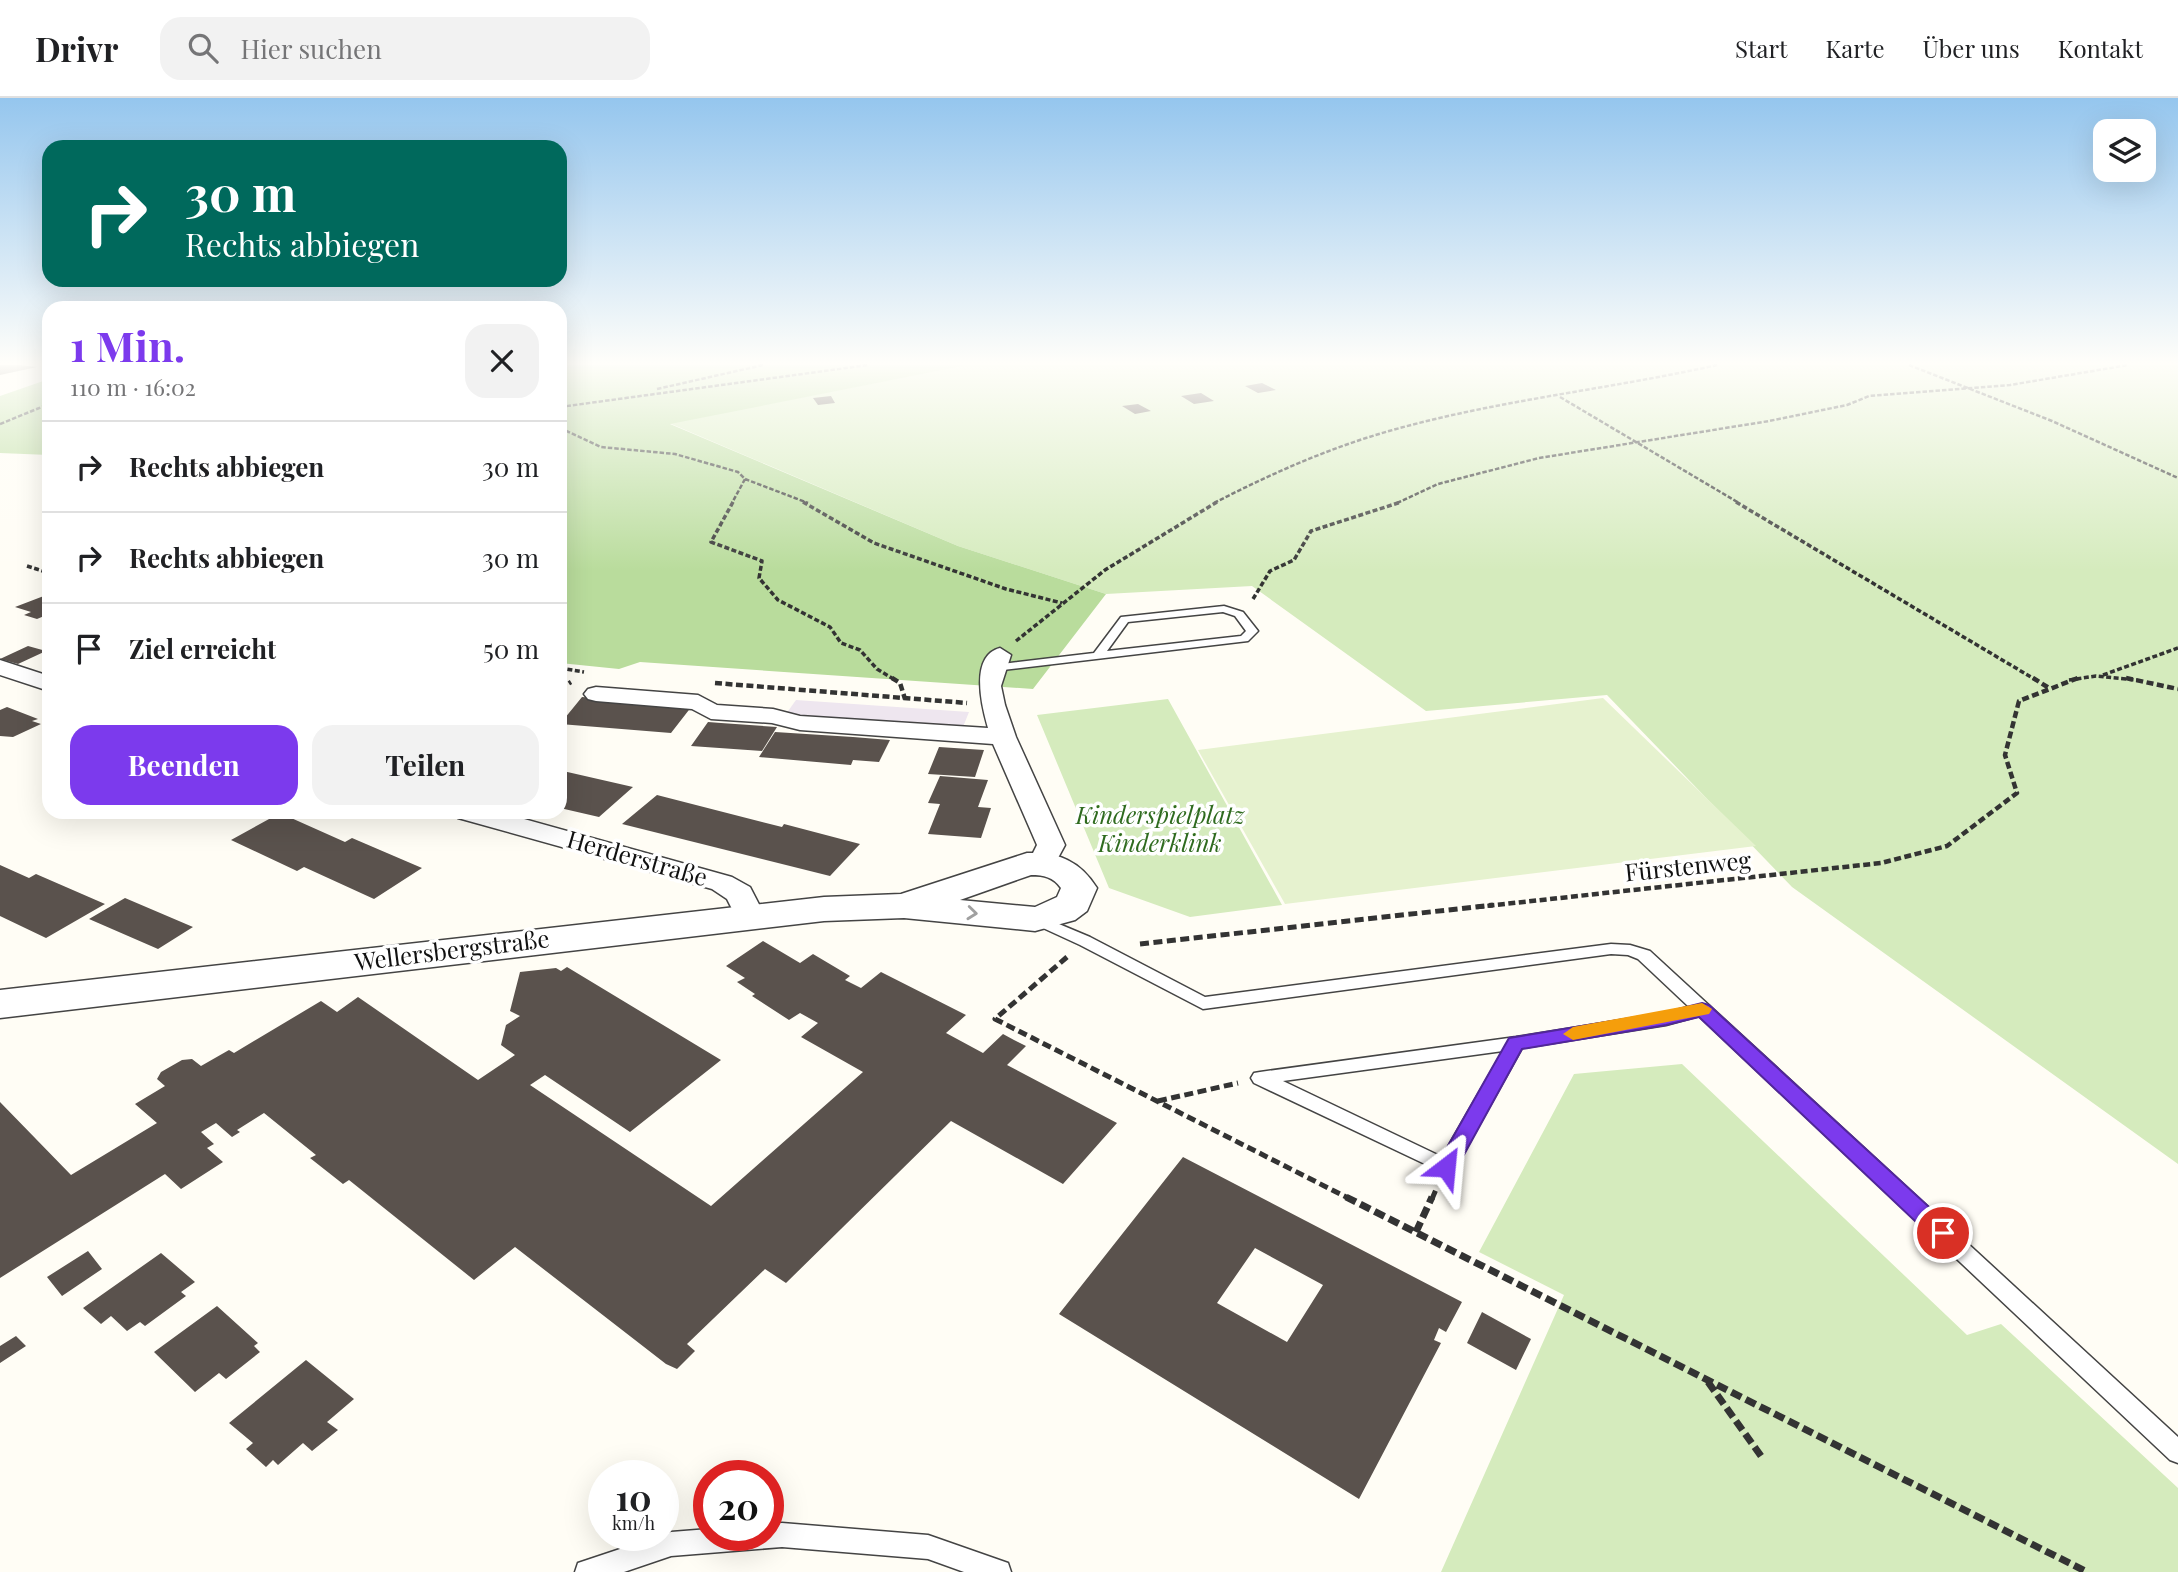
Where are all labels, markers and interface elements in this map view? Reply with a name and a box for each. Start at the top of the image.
search box [160,17,650,80]
text: Drivr [35,26,118,70]
icon: search [184,29,222,67]
text: Hier suchen [240,31,382,66]
text: Start [1735,32,1788,64]
text: Karte [1826,32,1885,64]
text: Über uns [1923,32,2020,64]
text: Kontakt [2058,32,2143,64]
map controls [2093,119,2156,182]
button: layers [2093,119,2156,182]
text: 30 m [185,159,296,224]
icon: right [70,168,161,259]
text: Rechts abbiegen [185,222,419,265]
text: 1 Min. [70,317,185,373]
button: close [465,324,539,398]
text: 110 m · 16:02 [70,371,196,402]
icon: right [70,448,108,486]
text: Rechts abbiegen [129,449,324,484]
text: 30 m [482,449,539,484]
icon: right [70,539,108,577]
text: Rechts abbiegen [129,540,324,575]
text: 30 m [482,540,539,575]
icon: arrive [70,630,108,668]
text: Ziel erreicht [129,631,276,666]
text: 50 m [483,631,539,666]
button: Beenden [70,725,298,805]
button: Teilen [312,725,539,805]
park label: Kinderspielplatz Kinderklink [1075,798,1246,858]
street label: Herderstraße [564,822,712,892]
street label: Fürstenweg [1623,842,1753,888]
one-way arrow [966,905,978,920]
street label: Wellersbergstraße [351,921,551,977]
position arrow [1409,1130,1483,1204]
pin [1913,1203,1973,1263]
icon: arrive [1924,1214,1962,1252]
speed limit sign: 20 [693,1460,784,1551]
text: 10 [616,1473,651,1520]
text: km/h [612,1511,655,1535]

